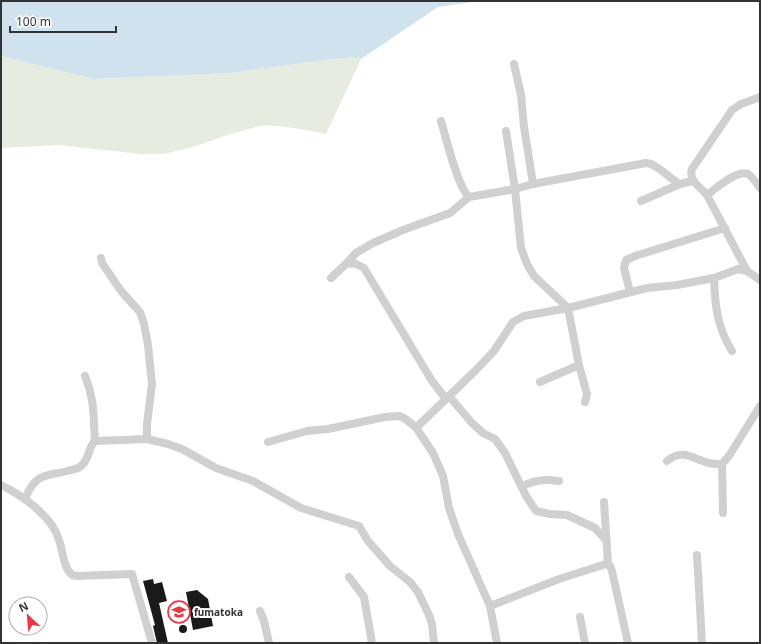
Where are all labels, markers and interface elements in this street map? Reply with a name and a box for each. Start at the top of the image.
scale bar [10,8,116,34]
text: 100 m [16,13,51,30]
north arrow [8,596,48,636]
text: N [16,598,31,615]
school or university icon: fumatoka [166,599,192,625]
place label: fumatoka [194,605,243,619]

